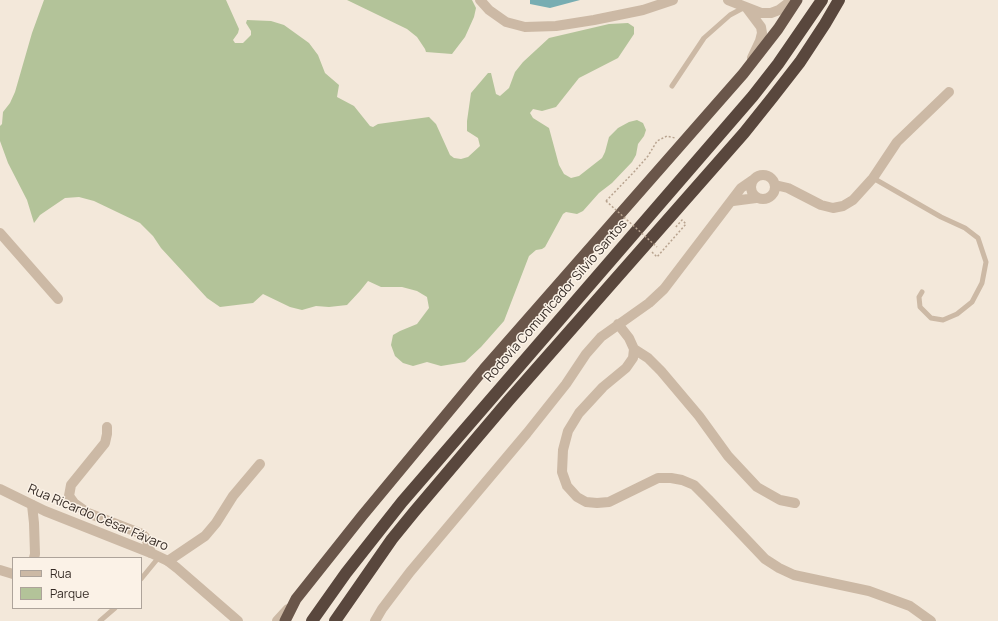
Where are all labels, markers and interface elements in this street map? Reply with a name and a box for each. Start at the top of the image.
street label: Rodovia Comunicador Silvio Santos [481,216,631,386]
street label: Rua Ricardo César Fávaro [25,481,171,555]
legend [12,557,142,609]
text: Rua [50,565,71,582]
text: Parque [50,585,89,602]

